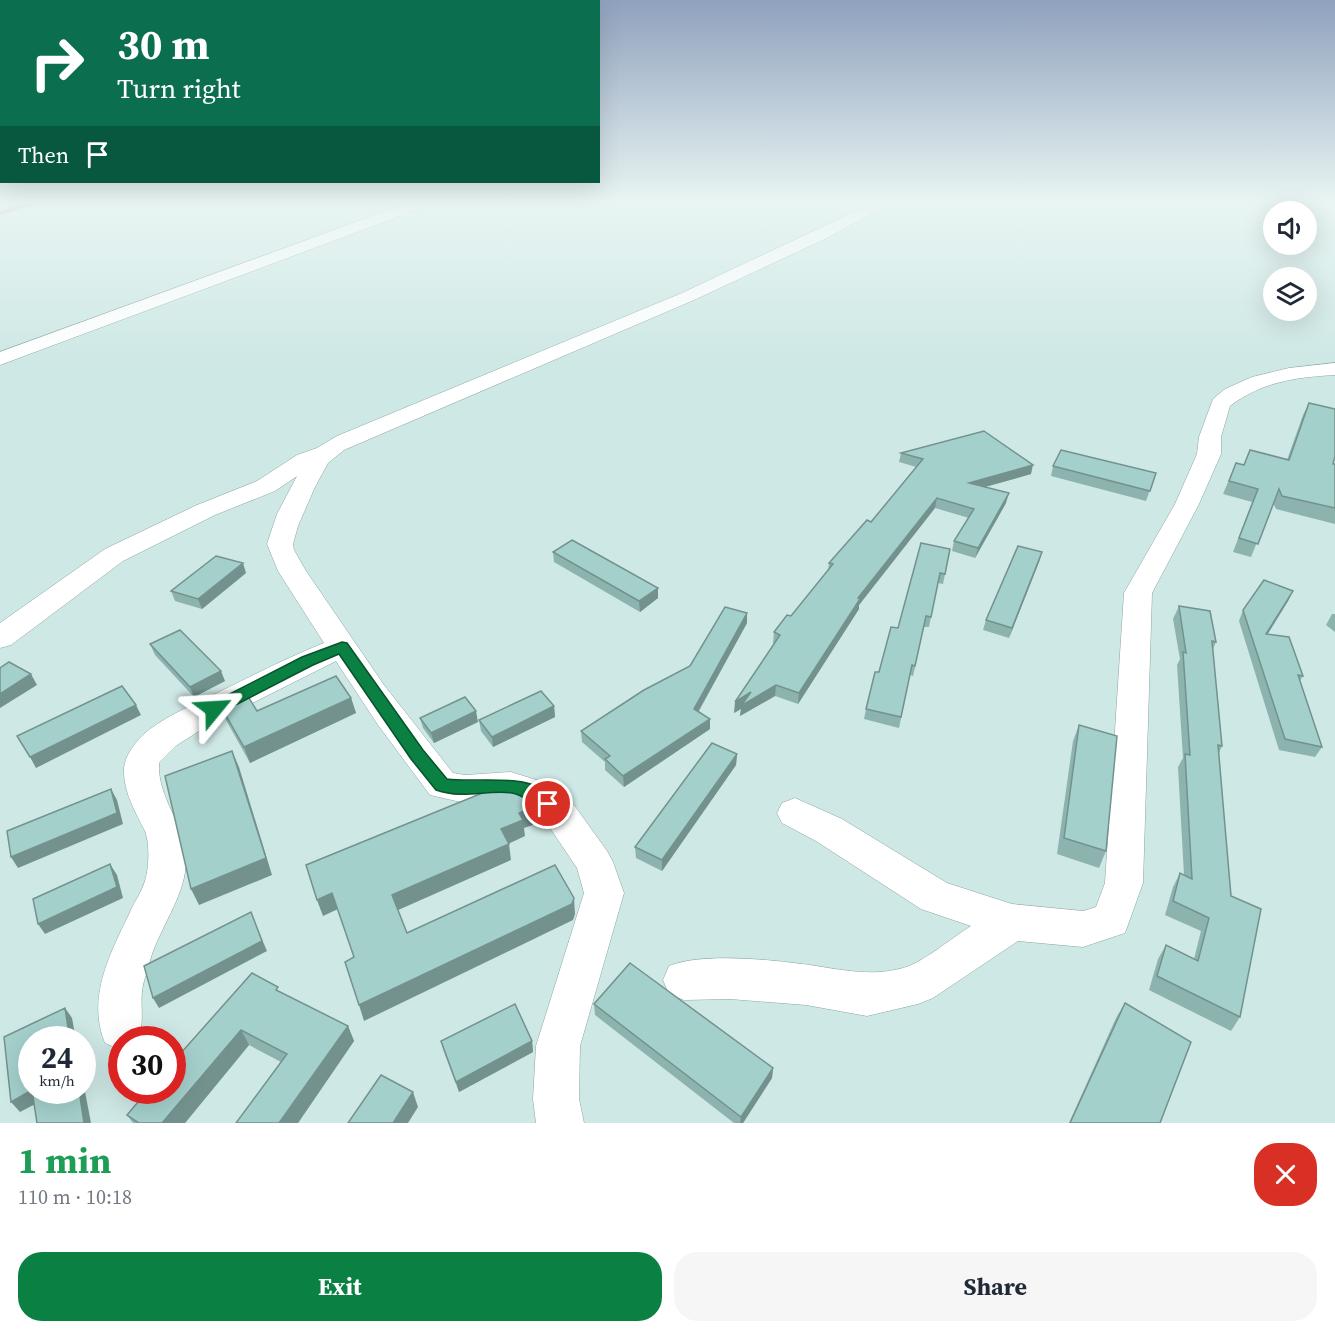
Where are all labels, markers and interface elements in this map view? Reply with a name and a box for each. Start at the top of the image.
text: 30 m [117,15,210,73]
icon: right [18,24,96,102]
text: Turn right [117,70,241,107]
icon: arrive [81,138,114,171]
text: Then [18,140,69,170]
map controls [1263,201,1317,321]
button: sound [1263,201,1317,255]
button: layers [1263,267,1317,321]
position arrow [182,677,246,741]
pin [522,778,573,829]
icon: arrive [531,787,564,820]
speed limit sign: 30 [108,1026,186,1104]
text: 24 [41,1037,73,1078]
text: km/h [39,1070,75,1091]
text: 1 min [18,1136,111,1185]
button: close [1254,1143,1317,1206]
text: 110 m · 10:18 [18,1183,132,1211]
button: Exit [18,1252,662,1321]
button: Share [674,1252,1317,1321]

